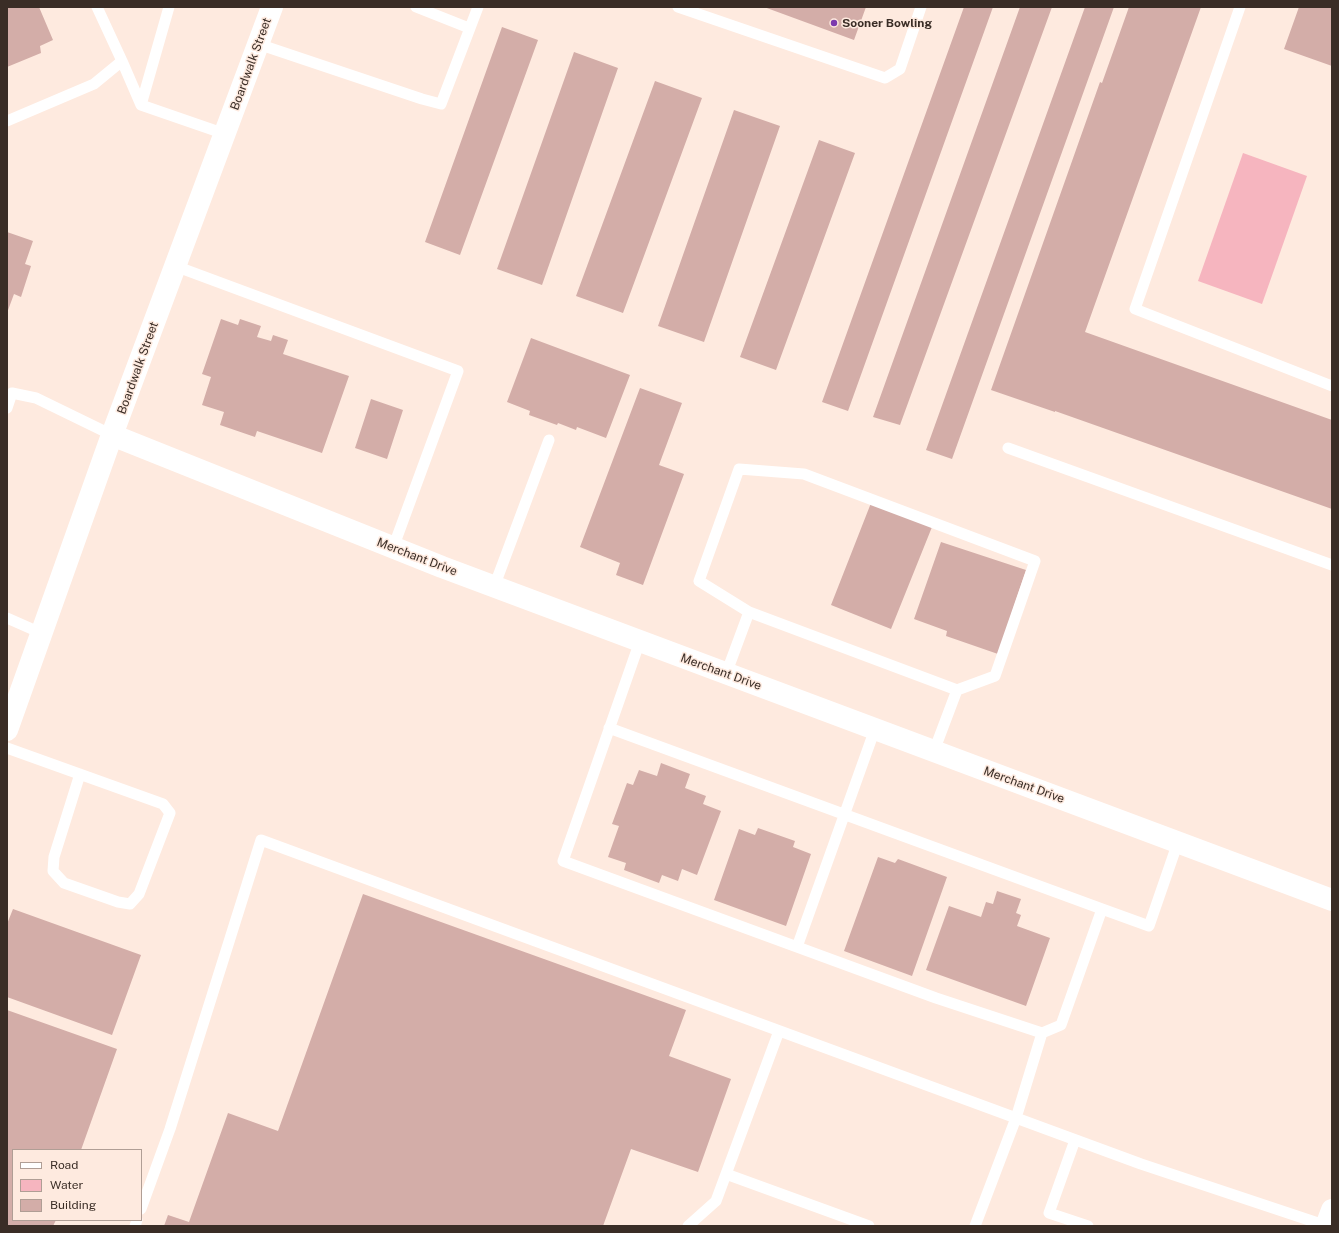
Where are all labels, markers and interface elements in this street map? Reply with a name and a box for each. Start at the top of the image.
street label: Boardwalk Street [228,16,274,112]
place label: Sooner Bowling [842,16,932,30]
marker: Sooner Bowling [829,18,839,28]
street label: Boardwalk Street [115,320,161,416]
street label: Merchant Drive [375,535,459,579]
street label: Merchant Drive [679,651,763,693]
street label: Merchant Drive [982,764,1066,806]
legend [12,1149,142,1221]
text: Road [50,1158,78,1172]
text: Water [50,1178,83,1192]
text: Building [50,1198,96,1212]

